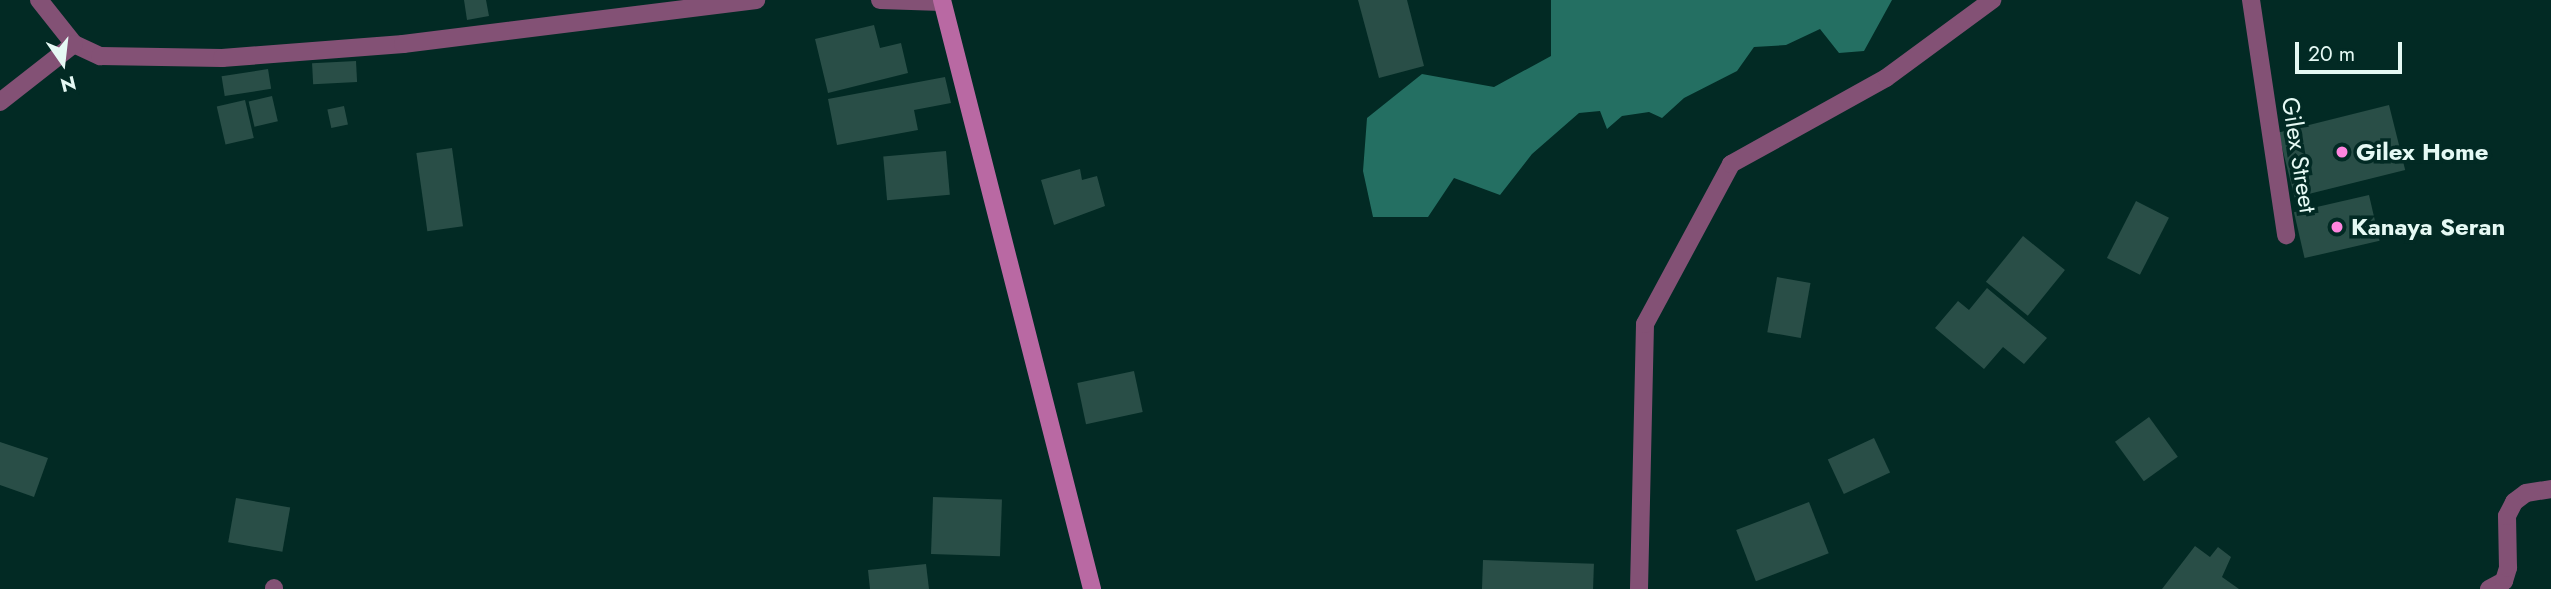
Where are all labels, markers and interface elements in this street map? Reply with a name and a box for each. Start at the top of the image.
north arrow [28,28,98,98]
scale bar [2299,28,2406,72]
text: 20 m [2308,39,2355,69]
text: N [58,69,79,99]
street label: Gilex Street [2276,95,2322,215]
place label: Gilex Home [2356,138,2488,166]
marker: Gilex Home [2334,144,2350,160]
place label: Kanaya Seran [2351,213,2505,241]
marker: Kanaya Seran [2329,219,2345,235]

